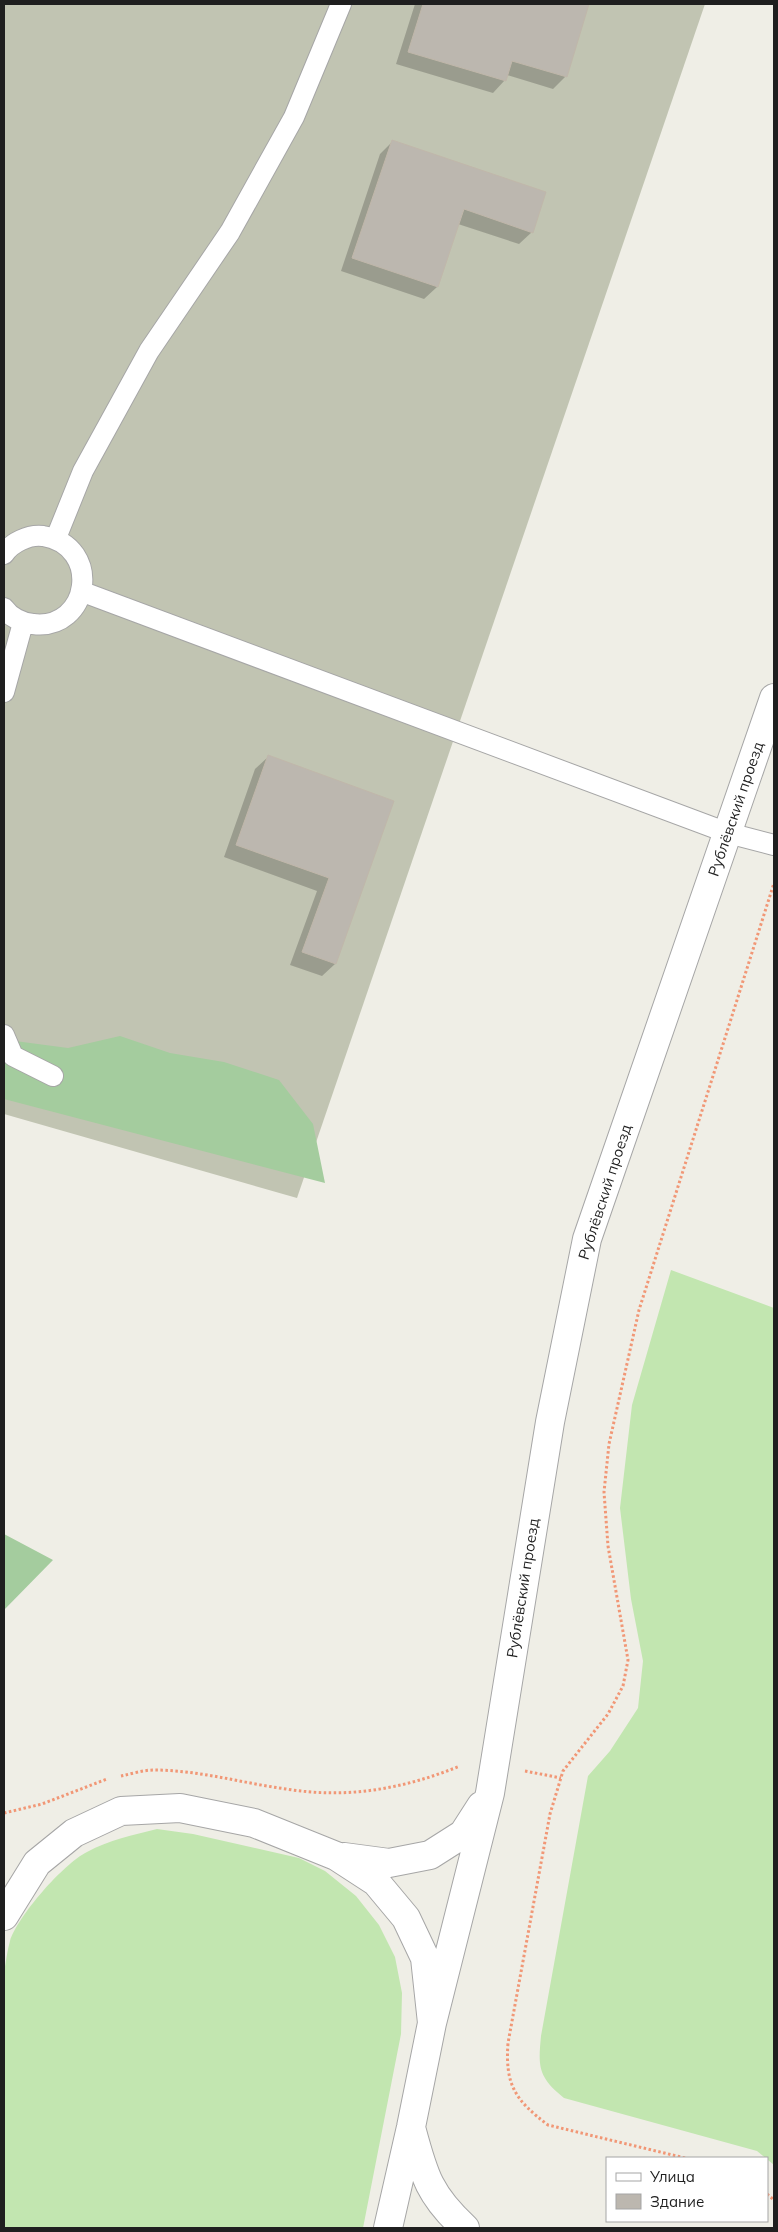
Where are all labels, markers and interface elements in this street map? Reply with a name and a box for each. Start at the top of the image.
street label: Рублёвский проезд [704,739,768,879]
street label: Рублёвский проезд [574,1122,635,1262]
street label: Рублёвский проезд [502,1517,543,1659]
legend [606,2157,768,2222]
text: Улица [649,2167,695,2186]
text: Здание [650,2192,704,2211]

